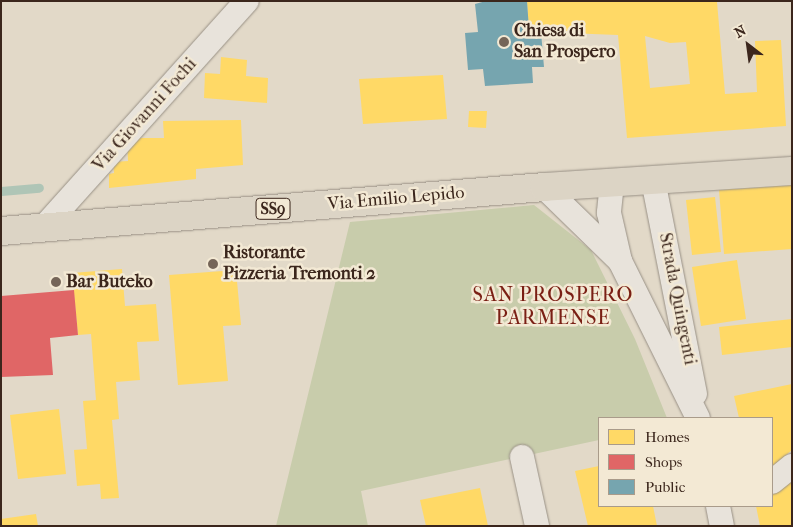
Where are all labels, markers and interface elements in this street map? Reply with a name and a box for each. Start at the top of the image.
north arrow [723,20,773,70]
place label: Chiesa di San Prospero [514,21,615,64]
text: N [731,22,749,42]
marker: Chiesa di San Prospero [498,36,510,48]
street label: Via Giovanni Fochi [88,54,202,176]
street label: Via Emilio Lepido [327,182,465,216]
road number: SS9 [256,195,290,222]
street label: Strada Quingenti [654,231,700,367]
place label: Ristorante Pizzeria Tremonti 2 [223,243,376,286]
marker: Ristorante Pizzeria Tremonti 2 [207,258,219,270]
place label: Bar Buteko [66,271,153,293]
marker: Bar Buteko [50,276,62,288]
district label: SAN PROSPERO PARMENSE [471,283,635,330]
legend [598,417,773,507]
text: Homes [645,428,690,446]
text: Shops [645,453,682,471]
text: Public [645,478,685,496]

